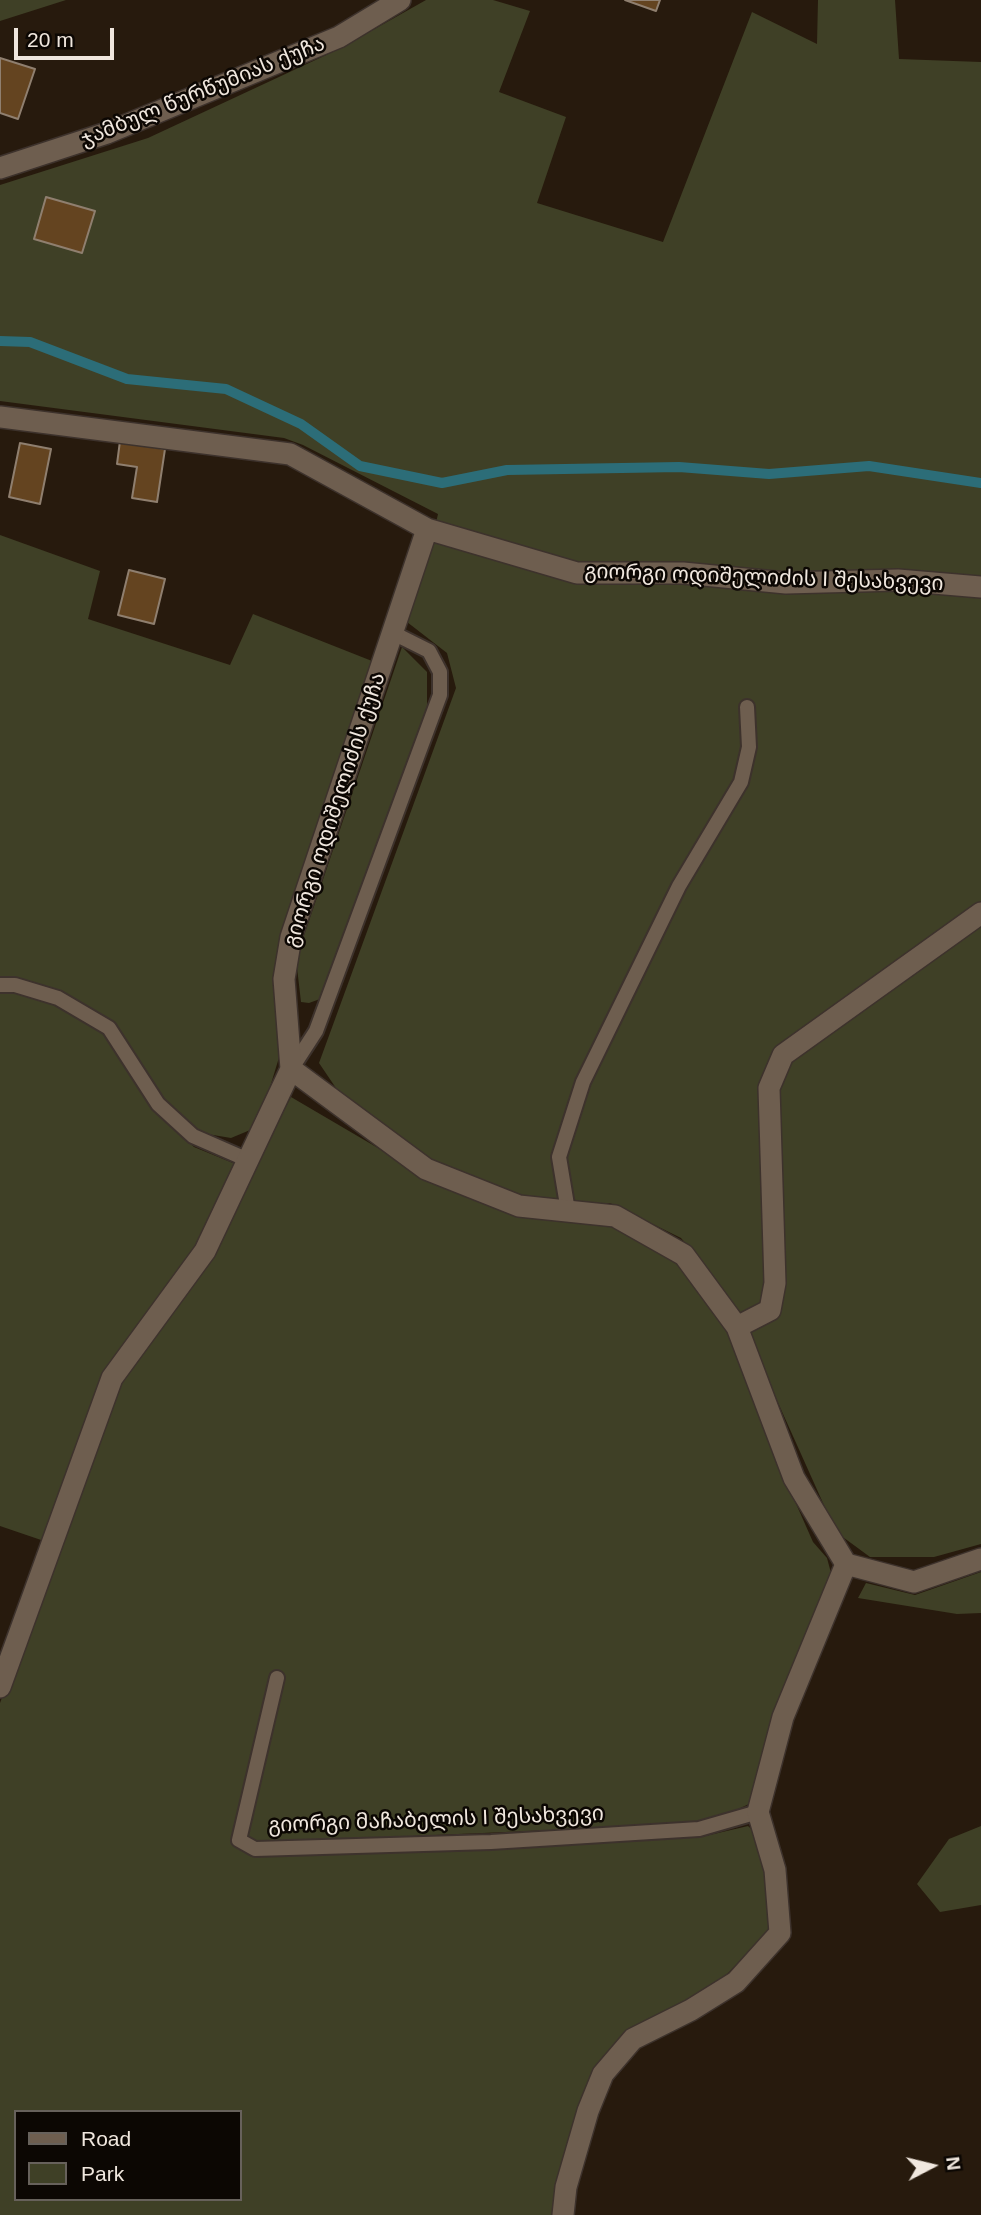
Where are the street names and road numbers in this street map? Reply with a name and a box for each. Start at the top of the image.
street label: ჯამბულ წურწუმიას ქუჩა [77,31,329,153]
street label: გიორგი ოდიშელიძის I შესახვევი [584,559,944,597]
street label: გიორგი ოდიშელიძის ქუჩა [279,670,391,950]
street label: გიორგი მაჩაბელის I შესახვევი [268,1802,604,1838]

